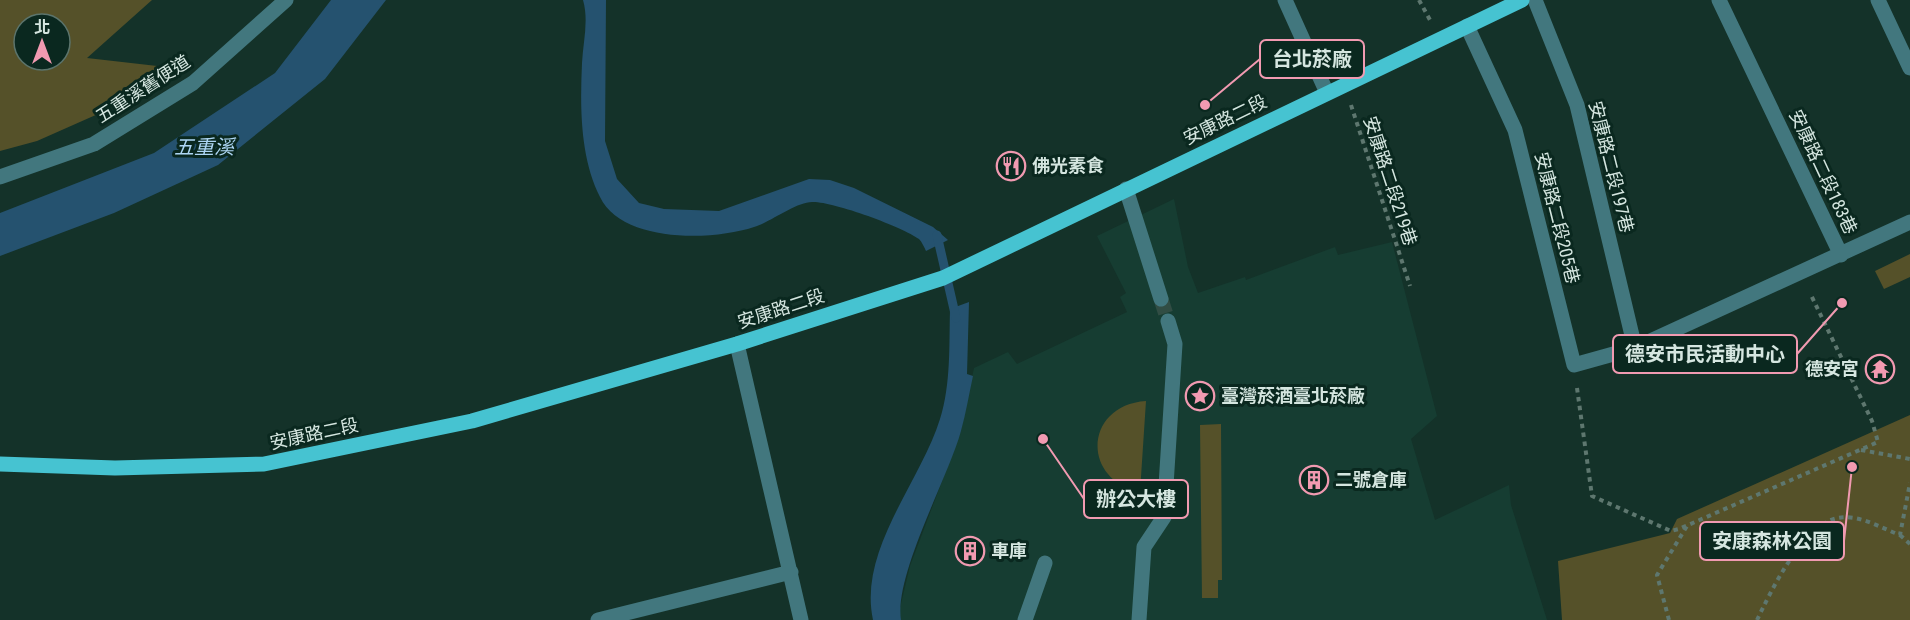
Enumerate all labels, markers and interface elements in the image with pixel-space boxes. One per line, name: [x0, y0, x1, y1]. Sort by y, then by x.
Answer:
north arrow: [12, 12, 72, 72]
text: 北: [34, 18, 50, 37]
callout: 台北菸廠: [1260, 40, 1364, 78]
text: 台北菸廠: [1272, 47, 1352, 71]
street label: 五重溪舊便道: [92, 50, 194, 127]
street label: 安康路二段: [1180, 90, 1270, 149]
street label: 安康路二段197巷: [1585, 99, 1638, 235]
street label: 安康路二段183巷: [1785, 106, 1861, 237]
street label: 安康路二段219巷: [1360, 114, 1421, 248]
water label: 五重溪: [174, 135, 237, 159]
restaurant icon: 佛光素食: [995, 150, 1027, 182]
street label: 安康路二段205巷: [1531, 150, 1584, 286]
place label: 佛光素食: [1032, 155, 1104, 176]
street label: 安康路二段: [735, 285, 827, 332]
callout: 德安市民活動中心: [1613, 335, 1797, 373]
text: 德安市民活動中心: [1625, 342, 1785, 366]
temple icon: 德安宮: [1864, 353, 1896, 385]
place label: 德安宮: [1805, 358, 1859, 379]
place icon: 臺灣菸酒臺北菸廠: [1184, 380, 1216, 412]
place label: 臺灣菸酒臺北菸廠: [1221, 385, 1365, 406]
street label: 安康路二段: [268, 414, 360, 453]
building icon: 二號倉庫: [1298, 464, 1330, 496]
place label: 二號倉庫: [1335, 469, 1407, 490]
callout: 辦公大樓: [1084, 480, 1188, 518]
text: 辦公大樓: [1096, 487, 1176, 511]
callout: 安康森林公園: [1700, 522, 1844, 560]
text: 安康森林公園: [1712, 529, 1832, 553]
building icon: 車庫: [954, 535, 986, 567]
place label: 車庫: [991, 540, 1027, 561]

